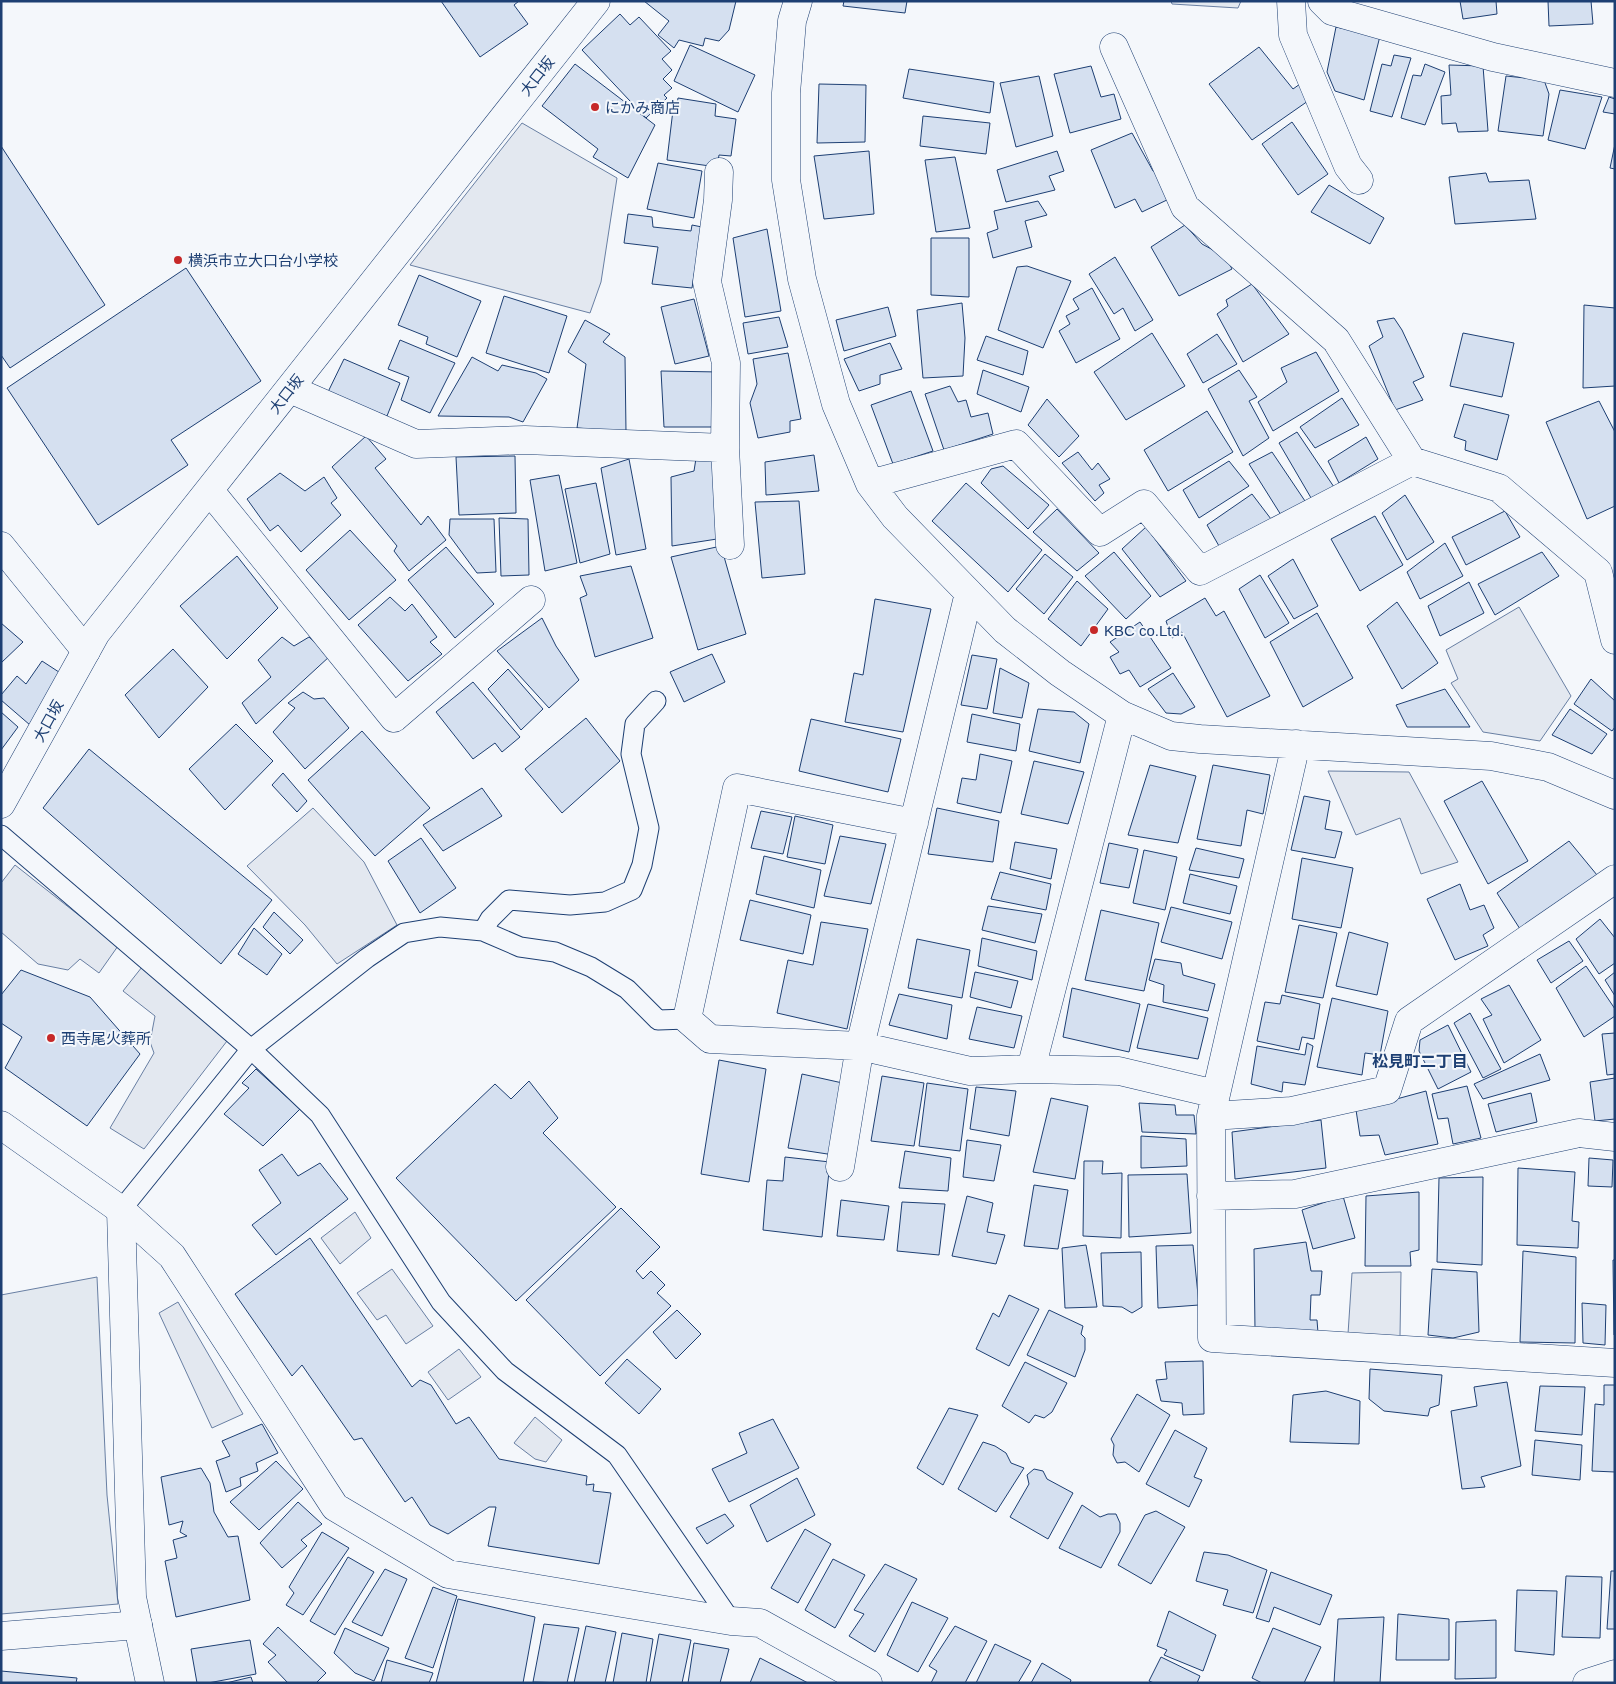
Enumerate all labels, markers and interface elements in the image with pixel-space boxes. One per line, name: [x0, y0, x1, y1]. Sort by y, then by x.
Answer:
street label: 大口坂: [516, 53, 558, 99]
place label: にかみ商店: [605, 99, 680, 116]
marker: にかみ商店: [589, 101, 601, 113]
place label: 横浜市立大口台小学校: [188, 252, 338, 269]
marker: 横浜市立大口台小学校: [172, 254, 184, 266]
street label: 大口坂: [265, 371, 307, 417]
place label: KBC co.Ltd.: [1104, 622, 1184, 639]
marker: KBC co.Ltd.: [1088, 624, 1100, 636]
street label: 大口坂: [30, 697, 66, 745]
place label: 西寺尾火葬所: [61, 1030, 151, 1047]
marker: 西寺尾火葬所: [45, 1032, 57, 1044]
district label: 松見町二丁目: [1372, 1053, 1468, 1070]

